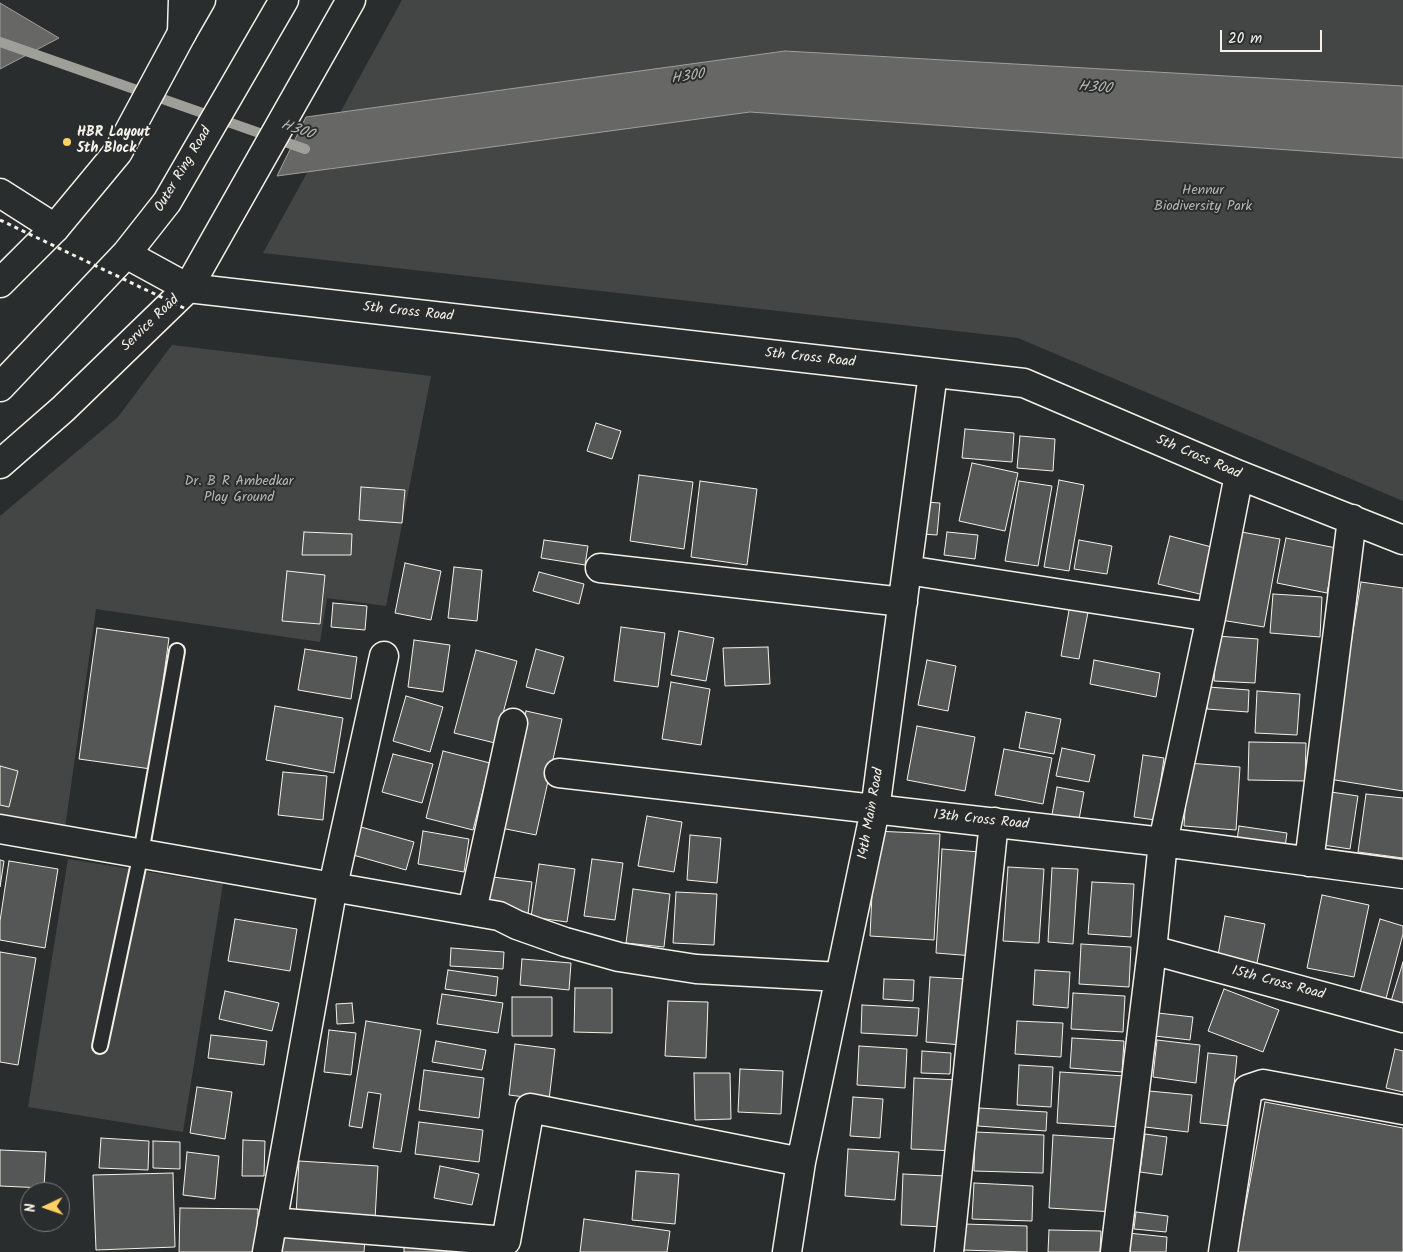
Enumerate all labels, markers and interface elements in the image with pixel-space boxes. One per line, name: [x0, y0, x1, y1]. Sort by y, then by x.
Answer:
scale bar: [1223, 20, 1326, 52]
text: 20 m: [1228, 27, 1262, 51]
water label: H300: [670, 66, 706, 90]
water label: H300: [1078, 79, 1112, 99]
water label: H300: [278, 117, 316, 145]
street label: Outer Ring Road: [152, 124, 216, 216]
place label: HBR Layout 5th Block: [77, 126, 150, 158]
marker: HBR Layout 5th Block: [61, 136, 73, 148]
park label: Hennur Biodiversity Park: [1154, 184, 1252, 216]
street label: Service Road: [119, 292, 183, 356]
street label: 5th Cross Road: [362, 300, 454, 326]
street label: 5th Cross Road: [764, 346, 856, 372]
street label: 5th Cross Road: [1153, 432, 1243, 484]
park label: Dr. B R Ambedkar Play Ground: [185, 475, 293, 508]
street label: 14th Main Road: [856, 767, 888, 861]
street label: 13th Cross Road: [932, 808, 1030, 834]
street label: 15th Cross Road: [1230, 964, 1326, 1004]
north arrow: [20, 1182, 70, 1232]
text: N: [20, 1203, 42, 1213]

